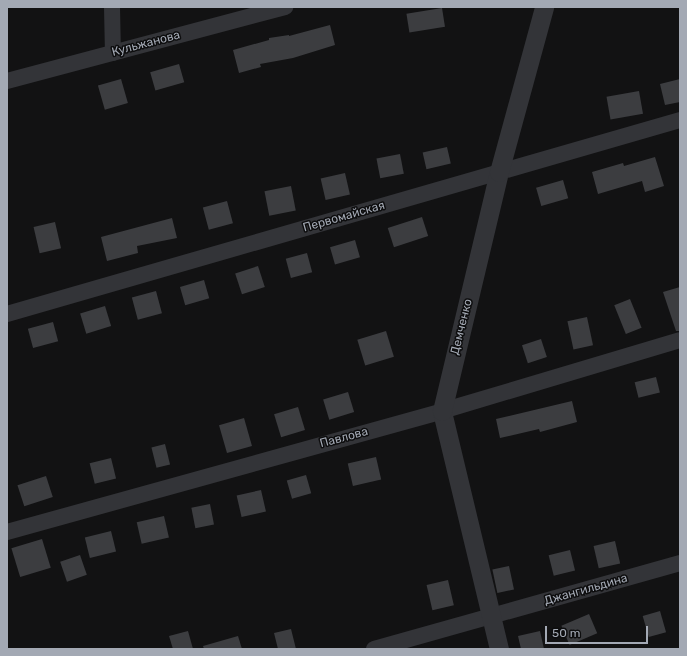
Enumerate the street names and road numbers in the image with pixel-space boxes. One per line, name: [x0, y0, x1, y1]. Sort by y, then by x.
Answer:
street label: Кульжанова: [110, 28, 182, 60]
street label: Первомайская: [301, 198, 387, 236]
street label: Демченко: [448, 298, 476, 356]
street label: Павлова: [318, 425, 370, 451]
street label: Джангильдина: [543, 571, 629, 609]

